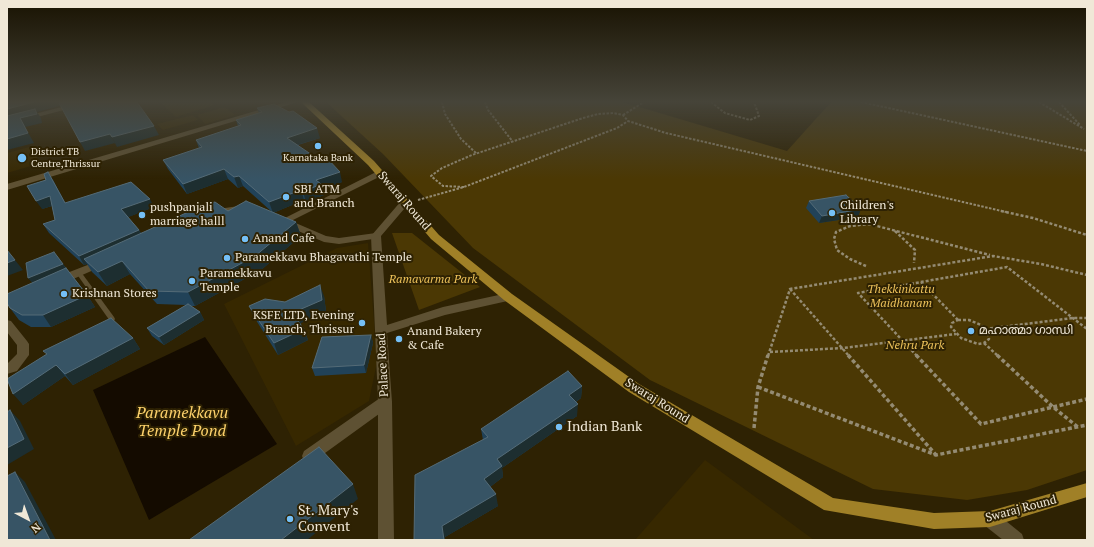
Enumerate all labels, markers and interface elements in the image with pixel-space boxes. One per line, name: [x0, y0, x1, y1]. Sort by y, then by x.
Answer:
marker: Karnataka Bank: [313, 141, 323, 151]
place label: District TB Centre,Thrissur: [31, 146, 100, 170]
marker: District TB Centre,Thrissur: [16, 152, 28, 164]
place label: Karnataka Bank: [283, 152, 353, 164]
street label: Swaraj Round: [375, 169, 433, 233]
place label: SBI ATM and Branch: [294, 183, 355, 211]
marker: SBI ATM and Branch: [281, 192, 291, 202]
place label: Children's Library: [840, 199, 894, 227]
place label: pushpanjali marriage halll: [150, 201, 225, 229]
marker: Children's Library: [827, 208, 837, 218]
marker: pushpanjali marriage halll: [137, 210, 147, 220]
place label: Anand Cafe: [253, 232, 315, 246]
marker: Anand Cafe: [240, 234, 250, 244]
place label: Paramekkavu Bhagavathi Temple: [235, 251, 412, 265]
marker: Paramekkavu Bhagavathi Temple: [222, 253, 232, 263]
place label: Paramekkavu Temple: [200, 267, 272, 295]
park label: Ramavarma Park: [389, 273, 477, 287]
marker: Paramekkavu Temple: [187, 276, 197, 286]
park label: Thekkinkattu Maidhanam: [867, 283, 935, 311]
place label: Krishnan Stores: [72, 287, 157, 301]
marker: Krishnan Stores: [59, 289, 69, 299]
place label: KSFE LTD, Evening Branch, Thrissur: [253, 309, 354, 337]
marker: KSFE LTD, Evening Branch, Thrissur: [357, 318, 367, 328]
place label: മഹാത്മാ ഗാന്ധി: [979, 324, 1073, 338]
place label: Anand Bakery & Cafe: [407, 325, 481, 353]
marker: മഹാത്മാ ഗാന്ധി: [966, 326, 976, 336]
street label: Palace Road: [374, 333, 392, 397]
marker: Anand Bakery & Cafe: [394, 334, 404, 344]
park label: Nehru Park: [886, 339, 944, 353]
street label: Swaraj Round: [622, 376, 692, 426]
water label: Paramekkavu Temple Pond: [136, 403, 228, 441]
place label: Indian Bank: [567, 419, 642, 435]
marker: Indian Bank: [554, 422, 564, 432]
street label: Swaraj Round: [984, 493, 1058, 525]
north arrow: [8, 499, 48, 539]
place label: St. Mary's Convent: [298, 503, 359, 536]
marker: St. Mary's Convent: [285, 514, 295, 524]
text: N: [28, 520, 44, 536]

